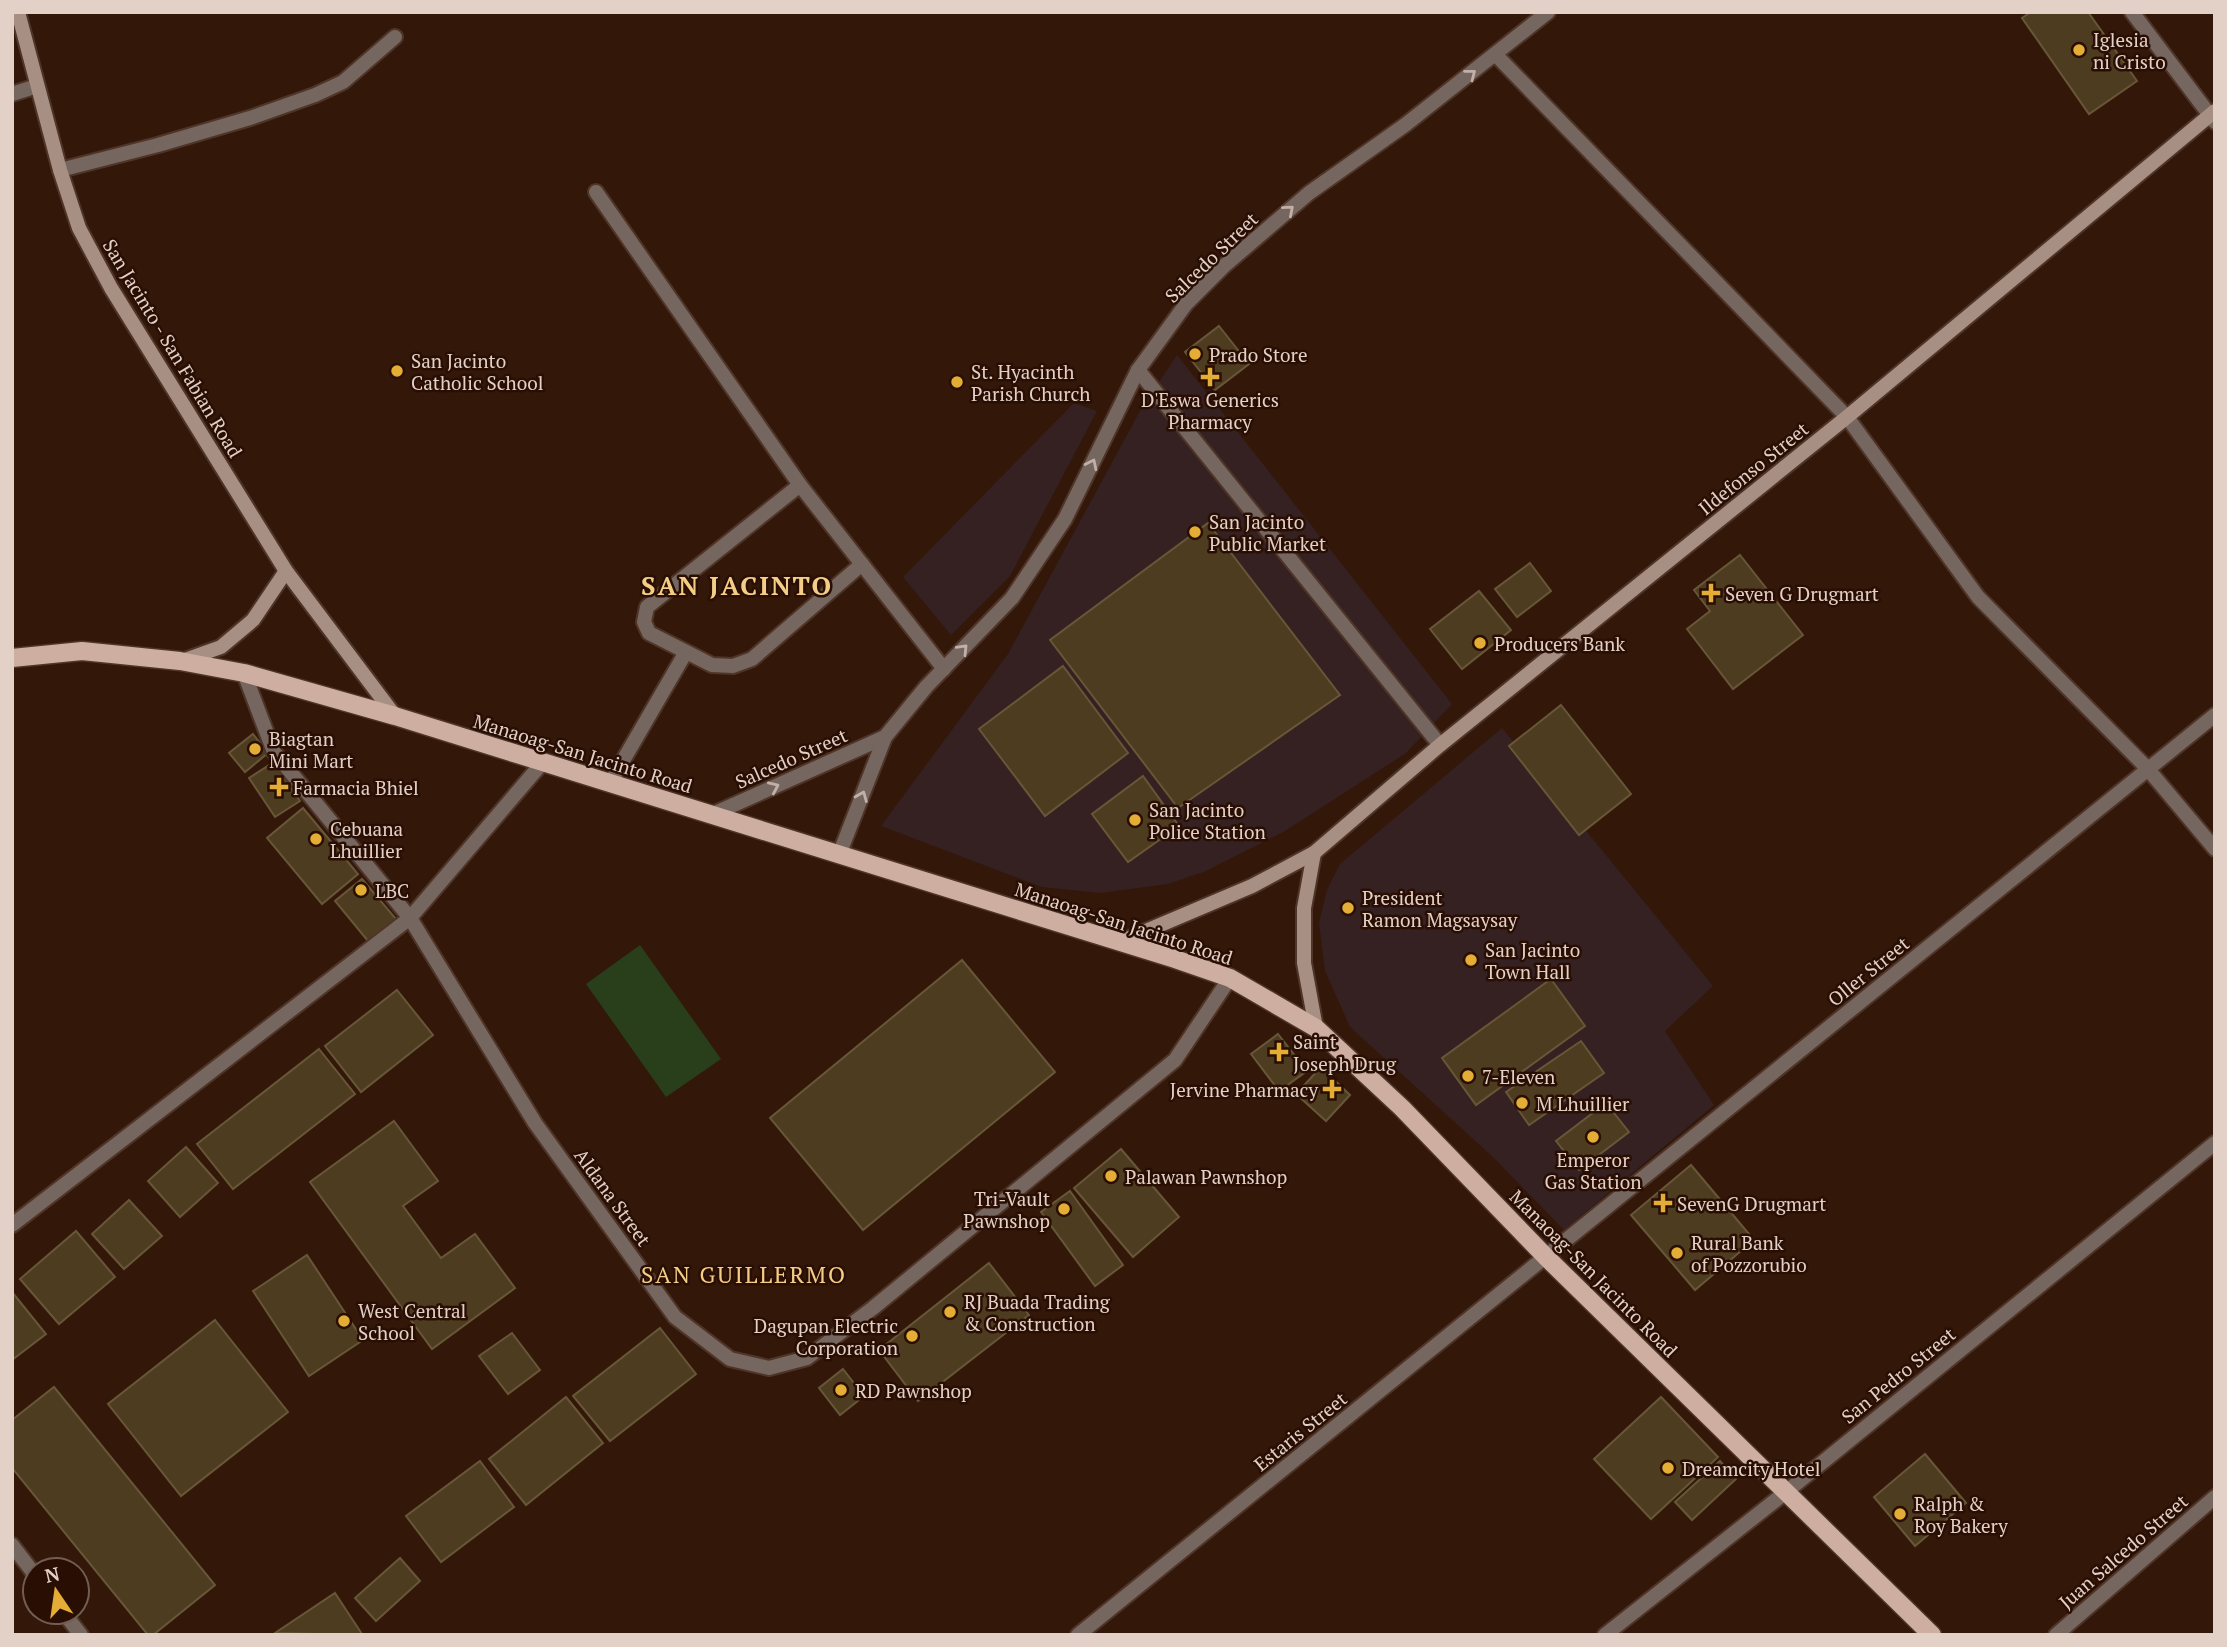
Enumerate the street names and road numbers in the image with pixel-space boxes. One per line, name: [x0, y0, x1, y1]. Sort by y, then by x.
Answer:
street label: Salcedo Street: [1159, 206, 1263, 308]
street label: San Jacinto - San Fabian Road: [98, 234, 248, 462]
street label: Ildefonso Street: [1693, 416, 1813, 520]
street label: Manaoag-San Jacinto Road: [471, 708, 696, 798]
street label: Salcedo Street: [731, 722, 851, 794]
street label: Manaoag-San Jacinto Road: [1012, 876, 1236, 970]
street label: Oller Street: [1822, 931, 1914, 1011]
street label: Aldana Street: [569, 1143, 657, 1251]
street label: Manaoag-San Jacinto Road: [1505, 1184, 1684, 1363]
street label: San Pedro Street: [1836, 1321, 1960, 1429]
street label: Estaris Street: [1248, 1386, 1352, 1476]
street label: Juan Salcedo Street: [2053, 1488, 2193, 1614]

